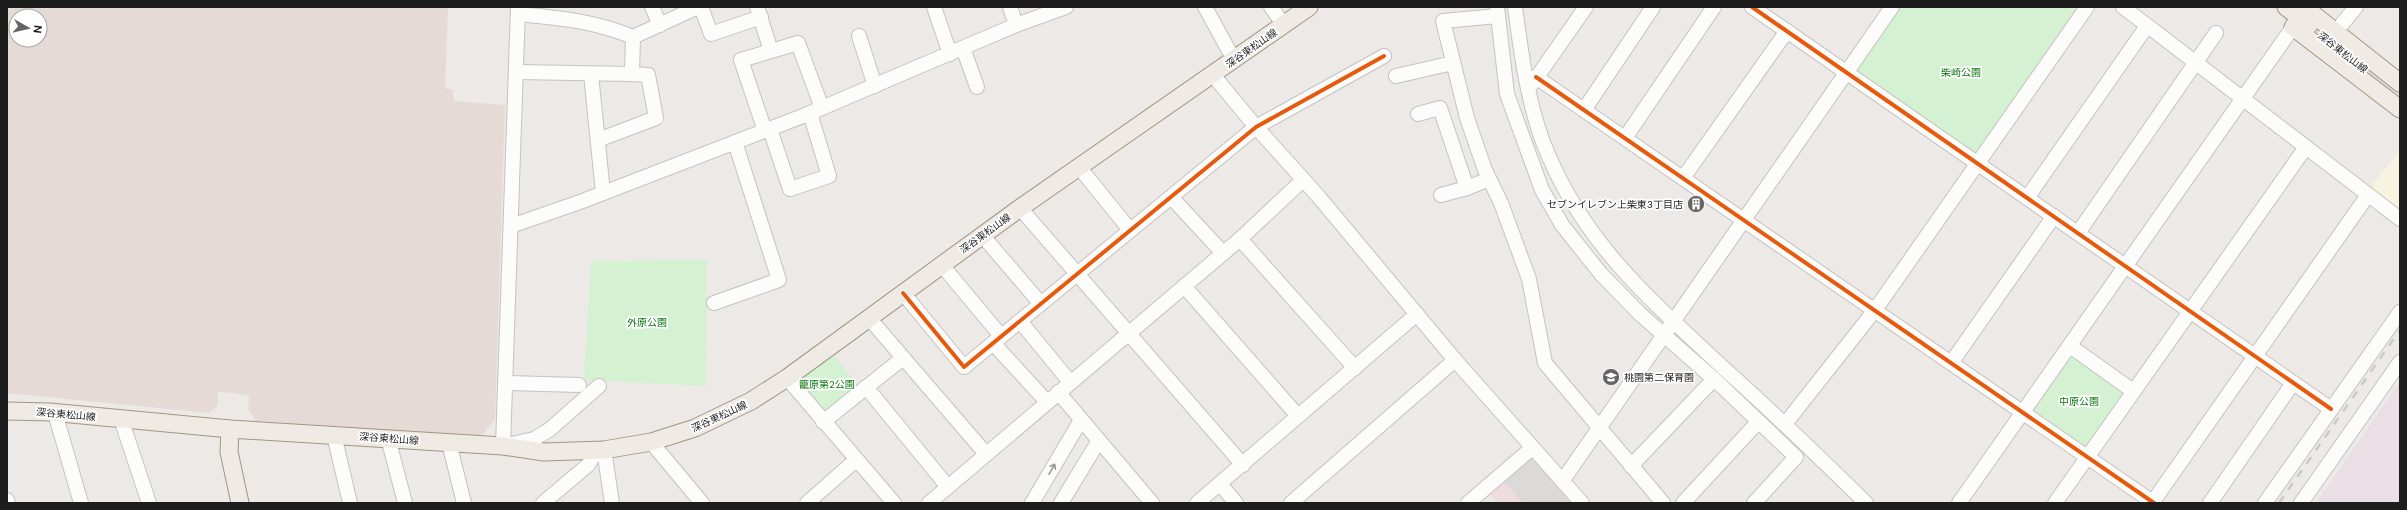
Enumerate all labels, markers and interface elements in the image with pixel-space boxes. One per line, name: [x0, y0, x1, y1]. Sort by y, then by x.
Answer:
north arrow: [8, 8, 48, 48]
text: N: [30, 24, 45, 34]
street label: 深谷東松山線: [1223, 26, 1280, 71]
street label: 深谷東松山線: [2315, 29, 2370, 76]
park label: 柴崎公園: [1941, 66, 1981, 79]
building icon: セブンイレブン上柴東3丁目店: [1686, 194, 1706, 214]
place label: セブンイレブン上柴東3丁目店: [1547, 198, 1683, 211]
street label: 深谷東松山線: [957, 211, 1013, 256]
park label: 外原公園: [627, 316, 667, 329]
school or university icon: 桃園第二保育園: [1601, 367, 1621, 387]
place label: 桃園第二保育園: [1624, 371, 1694, 384]
park label: 籠原第2公園: [799, 378, 855, 391]
park label: 中原公園: [2059, 395, 2099, 408]
street label: 深谷東松山線: [689, 398, 749, 435]
street label: 深谷東松山線: [36, 405, 96, 424]
street label: 深谷東松山線: [359, 430, 419, 447]
one-way arrow: [1049, 463, 1057, 475]

